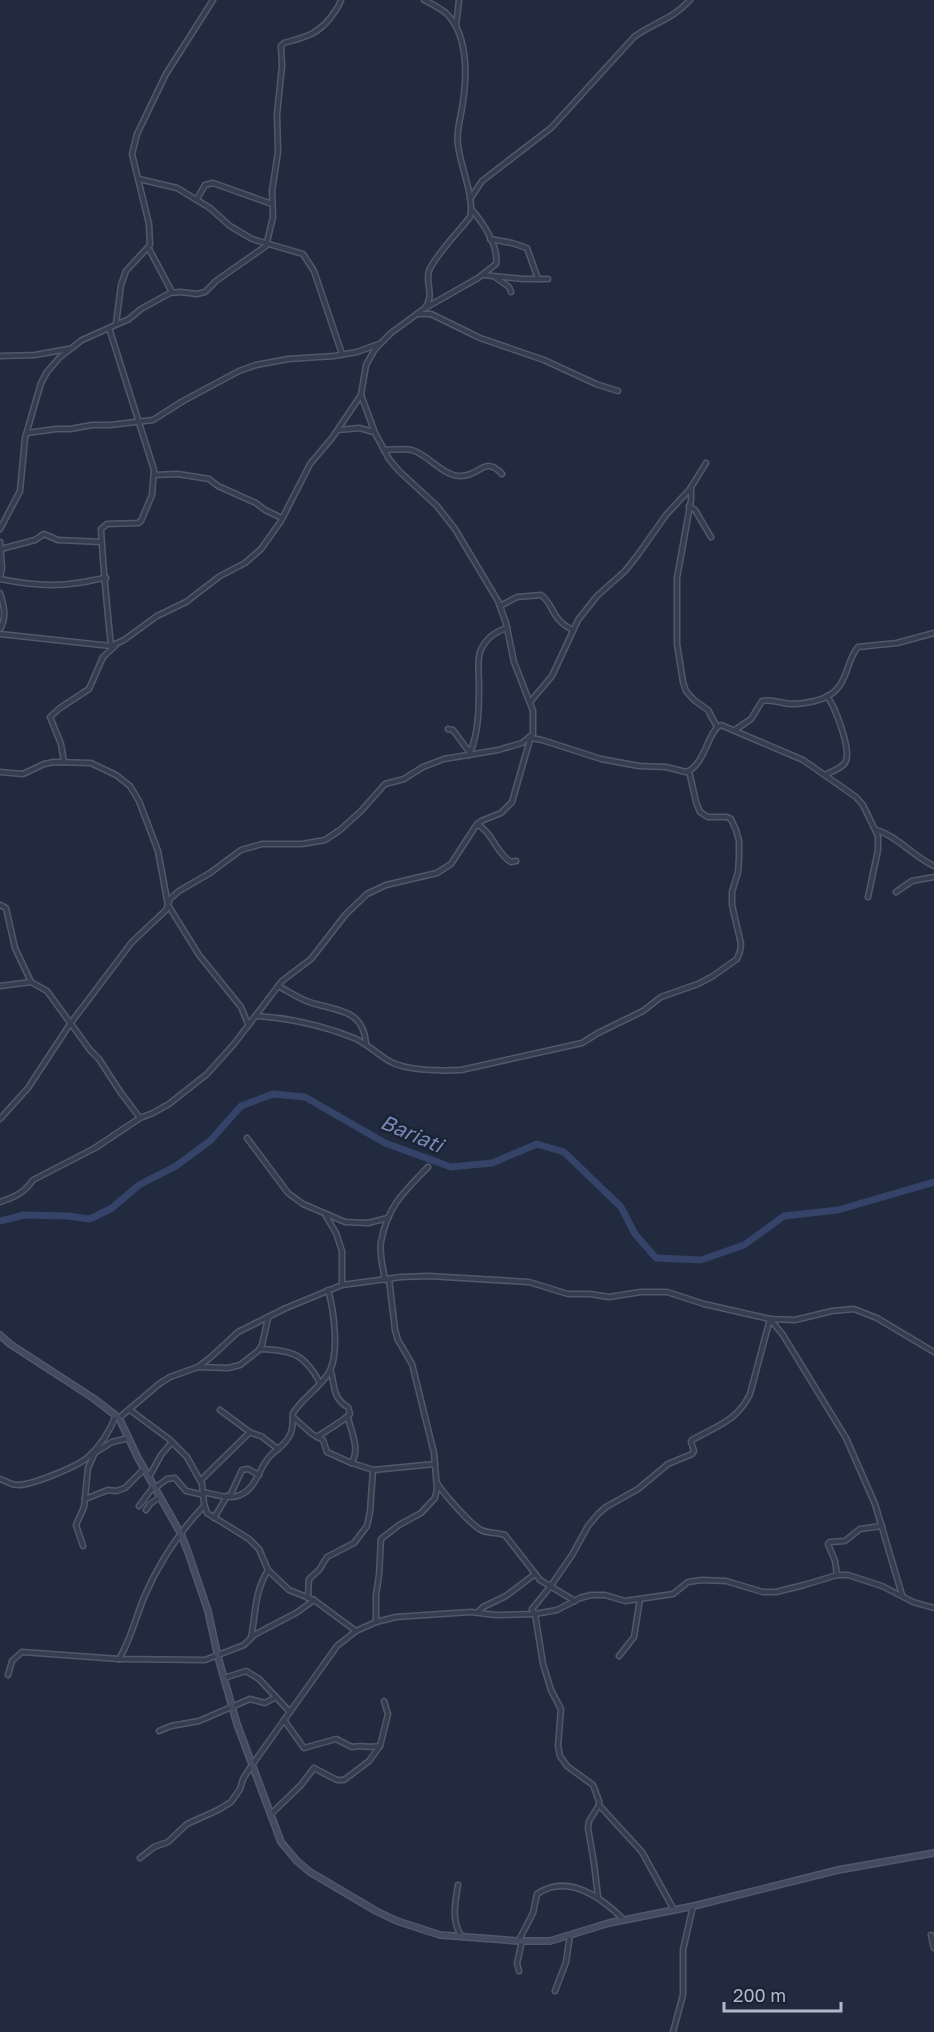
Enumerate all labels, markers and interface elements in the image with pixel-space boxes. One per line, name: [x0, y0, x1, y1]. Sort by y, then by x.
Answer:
water label: Bariati: [377, 1108, 449, 1159]
scale bar: [724, 1975, 841, 2013]
text: 200 m: [733, 1984, 786, 2006]

